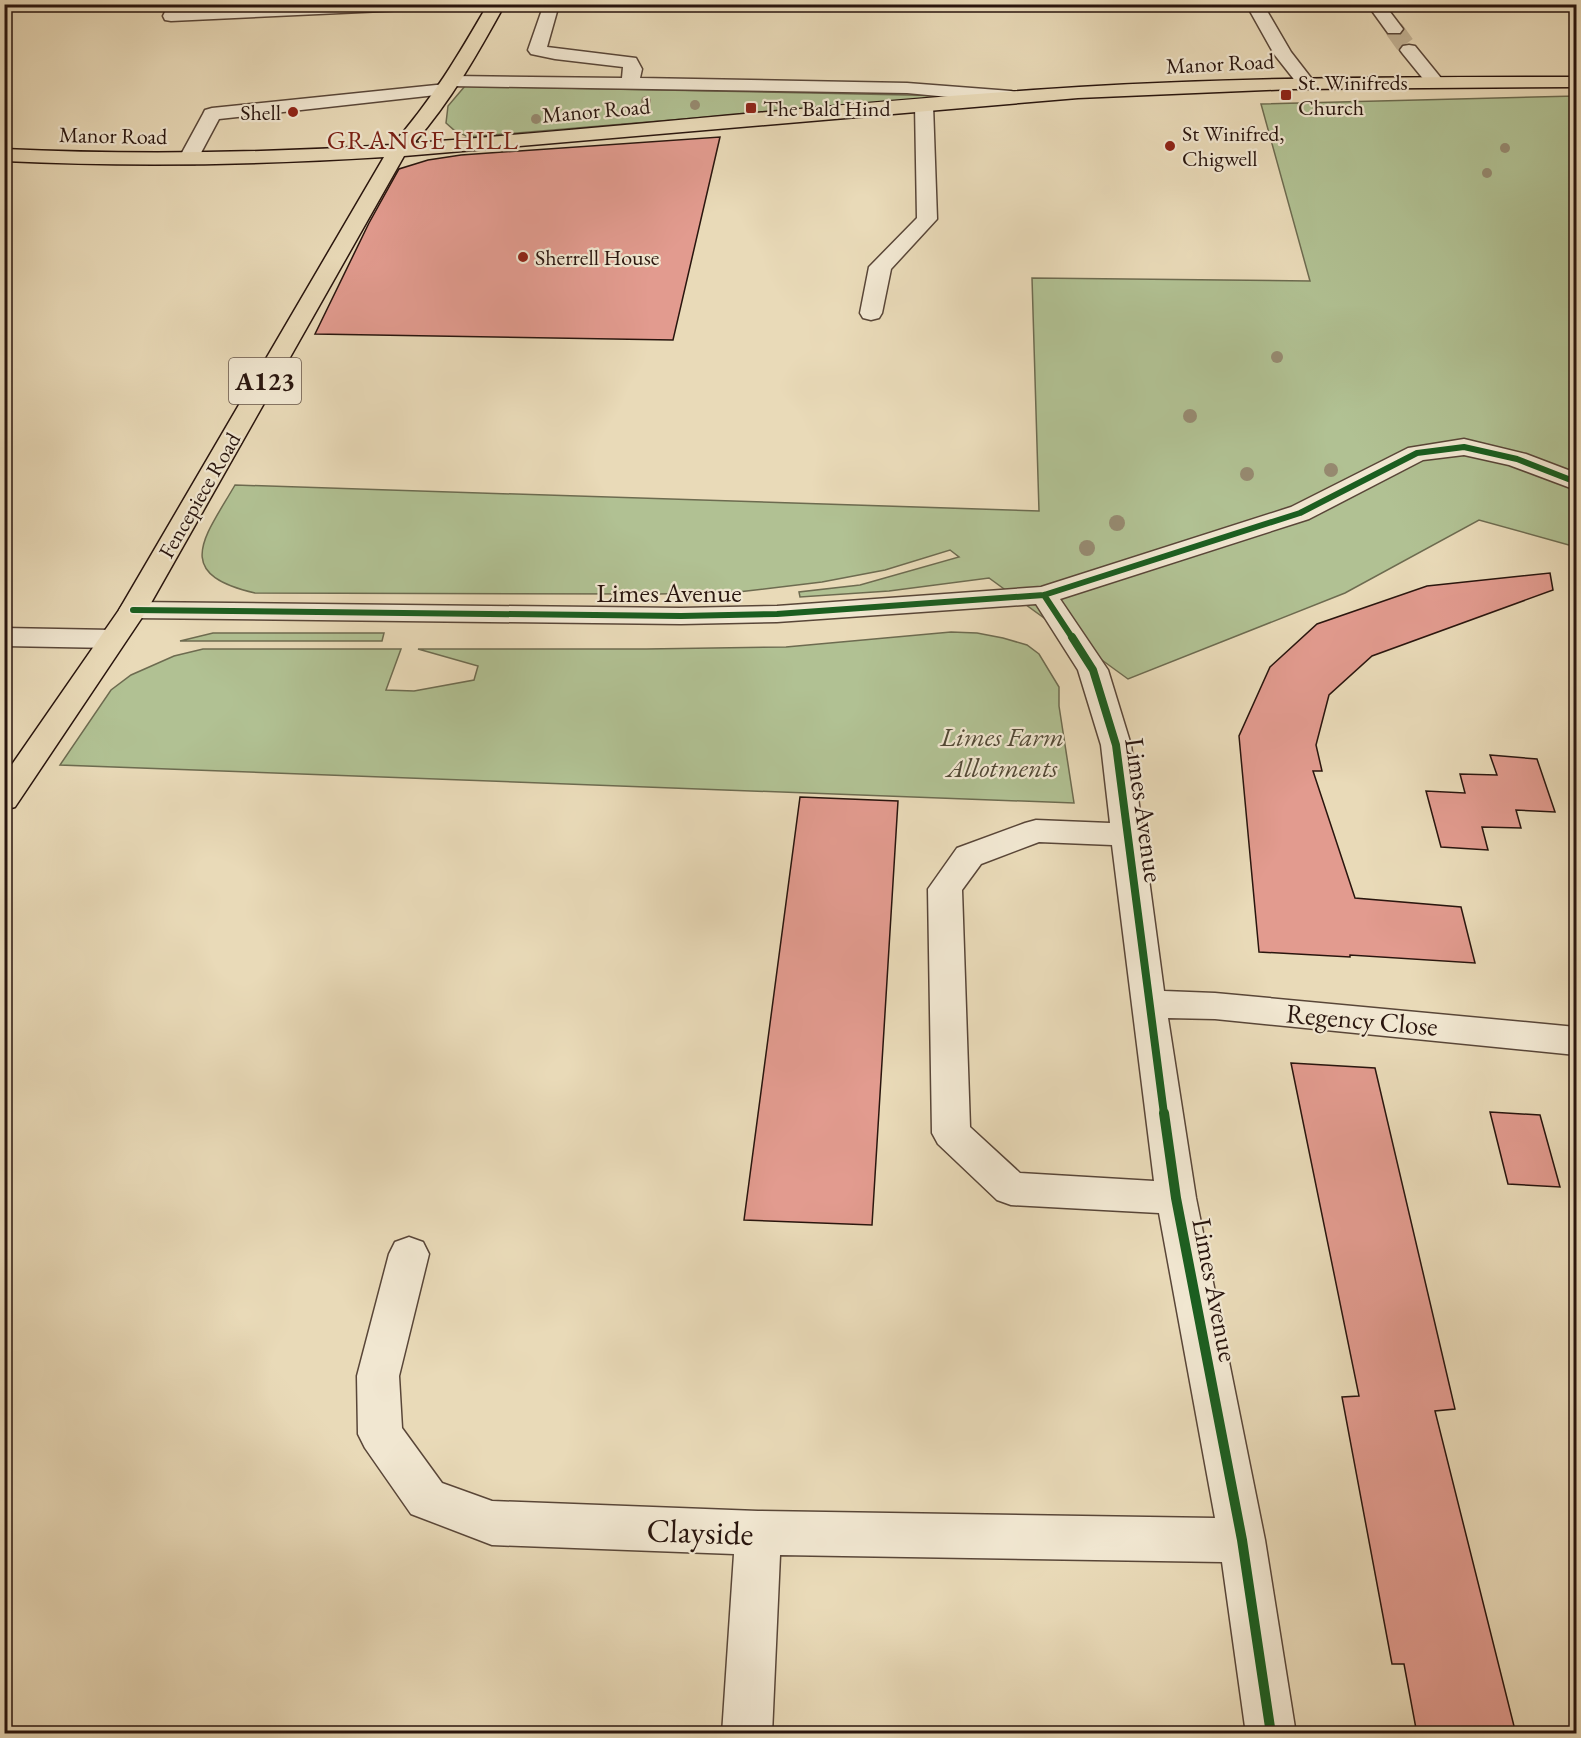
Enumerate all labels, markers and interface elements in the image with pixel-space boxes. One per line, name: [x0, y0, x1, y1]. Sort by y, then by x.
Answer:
street label: Manor Road: [1165, 46, 1276, 81]
place label: St. Winifreds Church: [1298, 68, 1408, 122]
marker: St. Winifreds Church: [1279, 88, 1293, 102]
street label: Manor Road: [541, 91, 652, 130]
place label: The Bald Hind: [763, 94, 891, 123]
place label: Shell: [240, 98, 281, 127]
marker: The Bald Hind: [744, 101, 758, 115]
marker: Shell: [286, 105, 300, 119]
place label: St Winifred, Chigwell: [1182, 119, 1285, 173]
street label: Manor Road: [59, 120, 168, 151]
district label: GRANGE HILL: [327, 123, 519, 157]
marker: St Winifred, Chigwell: [1163, 139, 1177, 153]
place label: Sherrell House: [535, 243, 660, 272]
marker: Sherrell House: [516, 250, 530, 264]
road number: A123: [229, 358, 301, 404]
street label: Fencepiece Road: [152, 426, 248, 563]
street label: Limes Avenue: [596, 575, 742, 610]
park label: Limes Farm Allotments: [939, 719, 1064, 785]
street label: Limes Avenue: [1117, 735, 1172, 884]
street label: Regency Close: [1285, 995, 1439, 1044]
street label: Limes Avenue: [1184, 1215, 1247, 1365]
street label: Clayside: [646, 1508, 754, 1555]

